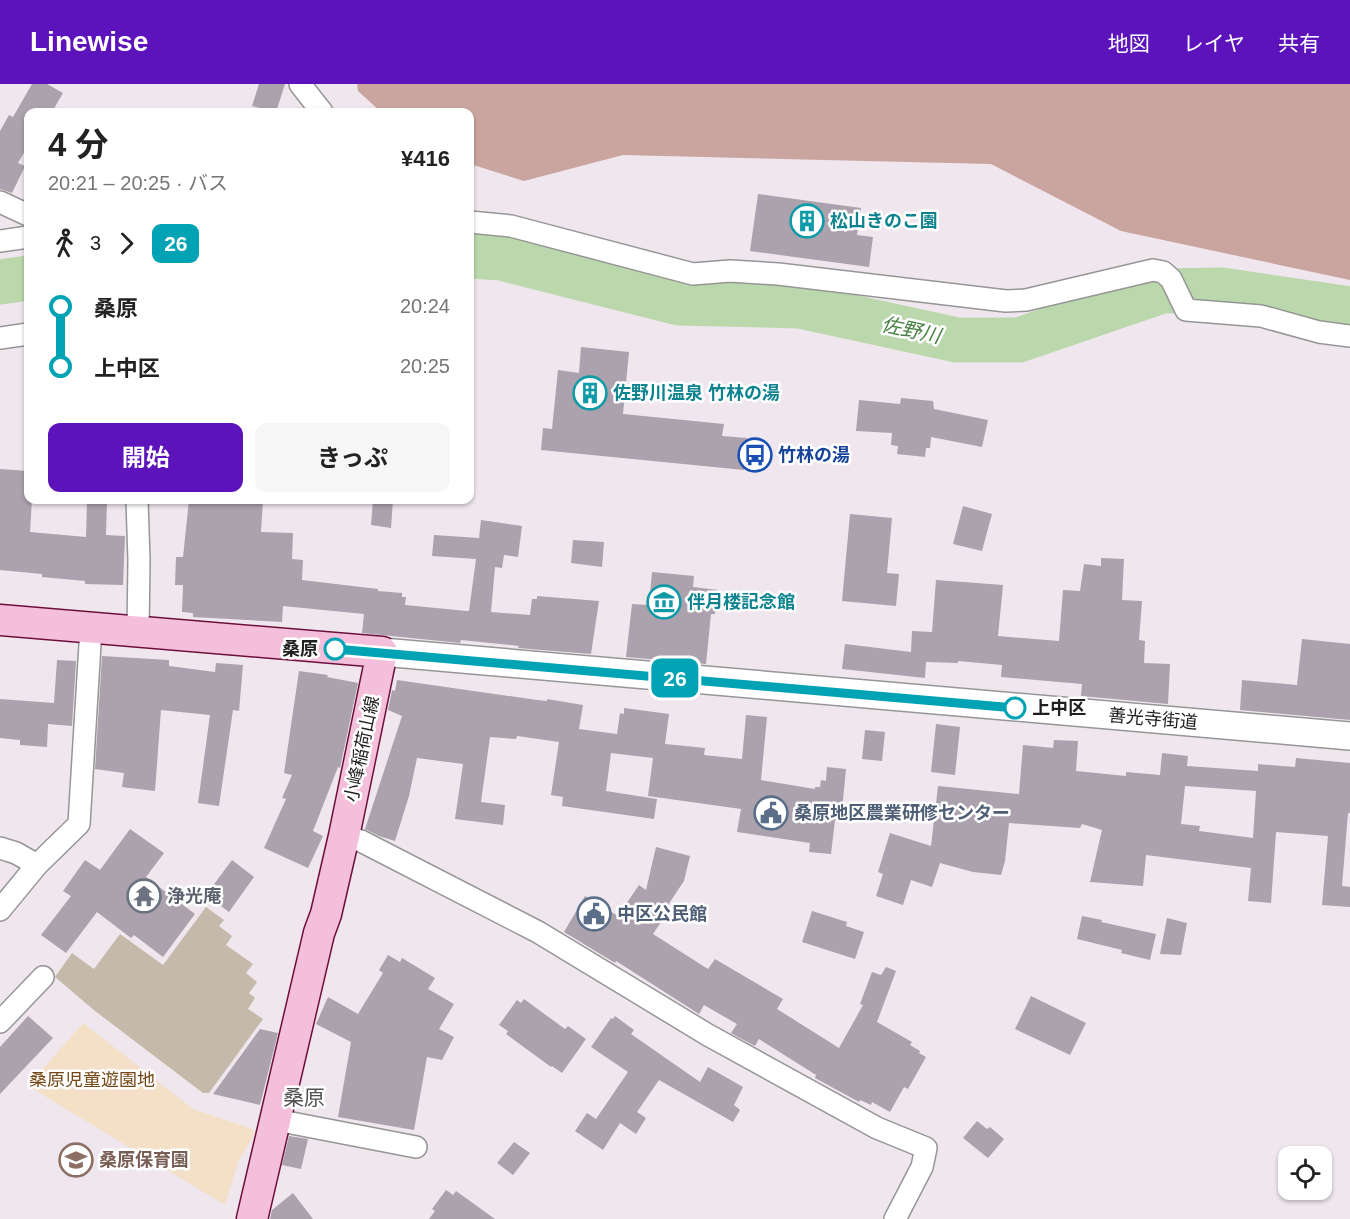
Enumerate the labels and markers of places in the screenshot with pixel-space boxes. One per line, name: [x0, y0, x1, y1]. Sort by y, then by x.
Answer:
building icon: 松山きのこ園: [789, 203, 825, 239]
place label: 松山きのこ園: [830, 211, 938, 231]
building icon: 佐野川温泉 竹林の湯: [572, 375, 608, 411]
place label: 佐野川温泉 竹林の湯: [613, 383, 780, 403]
bus stop icon: 竹林の湯: [737, 437, 773, 473]
place label: 竹林の湯: [778, 445, 850, 465]
museum icon: 伴月楼記念館: [646, 584, 682, 620]
place label: 伴月楼記念館: [687, 592, 795, 612]
marker: 桑原: [324, 638, 346, 660]
place label: 桑原: [282, 639, 318, 659]
marker: 上中区: [1004, 697, 1026, 719]
place label: 上中区: [1032, 698, 1086, 718]
public building icon: 桑原地区農業研修センター: [753, 795, 789, 831]
place label: 桑原地区農業研修センター: [794, 803, 1010, 823]
temple icon: 浄光庵: [126, 878, 162, 914]
place label: 浄光庵: [167, 886, 221, 906]
public building icon: 中区公民館: [576, 896, 612, 932]
place label: 中区公民館: [617, 904, 707, 924]
school or university icon: 桑原保育園: [58, 1142, 94, 1178]
place label: 桑原保育園: [99, 1150, 189, 1170]

